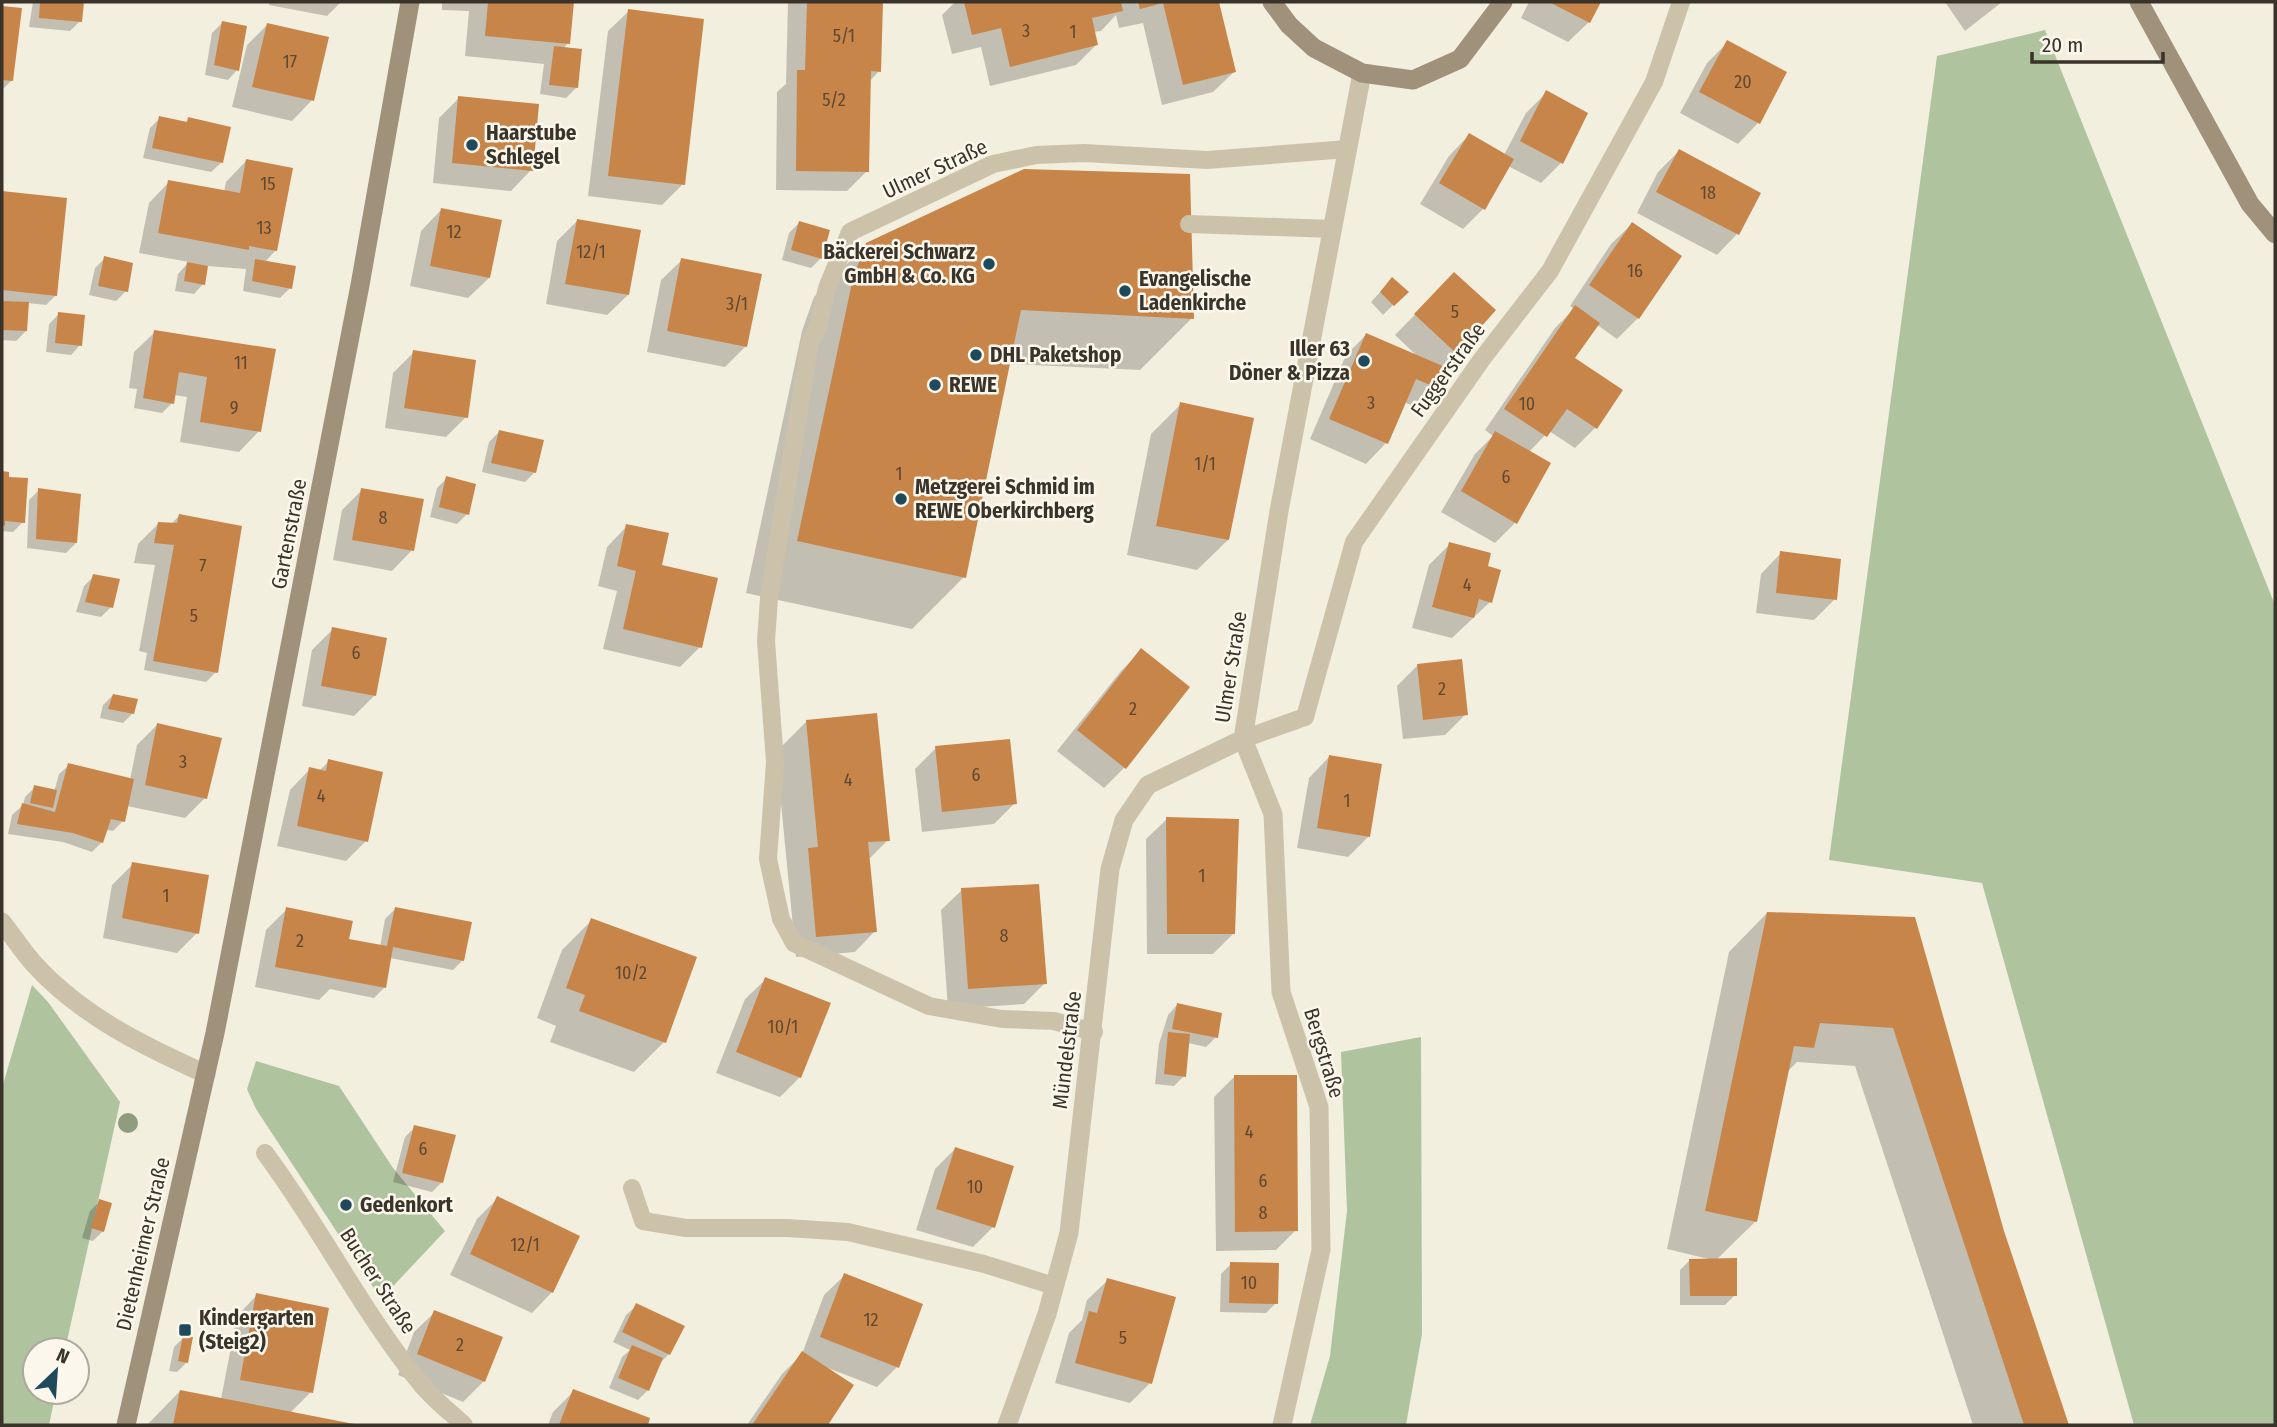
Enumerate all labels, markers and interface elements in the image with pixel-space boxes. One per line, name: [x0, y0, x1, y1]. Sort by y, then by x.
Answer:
house number: 3: [1022, 20, 1030, 42]
house number: 1: [1069, 21, 1077, 43]
scale bar: [2032, 21, 2163, 65]
house number: 5/1: [833, 25, 855, 47]
text: 20 m: [2042, 32, 2083, 58]
house number: 17: [283, 51, 297, 73]
house number: 20: [1734, 71, 1752, 93]
house number: 5/2: [822, 89, 846, 111]
place label: Haarstube Schlegel: [486, 120, 577, 170]
street label: Ulmer Straße: [879, 133, 991, 205]
marker: Haarstube Schlegel: [464, 137, 480, 153]
house number: 15: [260, 173, 276, 195]
house number: 18: [1700, 182, 1716, 204]
house number: 13: [256, 217, 272, 239]
house number: 12: [447, 221, 462, 243]
place label: Bäckerei Schwarz GmbH & Co. KG: [823, 239, 975, 289]
house number: 12/1: [576, 241, 606, 263]
marker: Bäckerei Schwarz GmbH & Co. KG: [981, 256, 997, 272]
house number: 16: [1627, 260, 1643, 282]
place label: Evangelische Ladenkirche: [1139, 266, 1252, 316]
marker: Evangelische Ladenkirche: [1117, 283, 1133, 299]
house number: 3/1: [726, 293, 748, 315]
house number: 5: [1451, 301, 1459, 323]
street label: Fuggerstraße: [1405, 318, 1491, 422]
place label: Iller 63 Döner & Pizza: [1229, 336, 1350, 386]
place label: DHL Paketshop: [990, 342, 1121, 368]
marker: DHL Paketshop: [968, 347, 984, 363]
house number: 11: [234, 352, 248, 374]
marker: Iller 63 Döner & Pizza: [1356, 353, 1372, 369]
place label: REWE: [949, 372, 997, 398]
marker: REWE: [927, 377, 943, 393]
house number: 3: [1367, 392, 1375, 414]
house number: 10: [1519, 393, 1535, 415]
house number: 9: [230, 397, 238, 419]
house number: 1/1: [1194, 453, 1216, 475]
house number: 1: [895, 463, 903, 485]
house number: 6: [1502, 466, 1511, 488]
place label: Metzgerei Schmid im REWE Oberkirchberg: [915, 474, 1095, 524]
street label: Gartenstraße: [266, 477, 312, 591]
marker: Metzgerei Schmid im REWE Oberkirchberg: [893, 491, 909, 507]
house number: 8: [379, 507, 388, 529]
house number: 7: [199, 555, 207, 577]
house number: 4: [1463, 574, 1472, 596]
house number: 5: [190, 605, 198, 627]
street label: Ulmer Straße: [1209, 609, 1253, 725]
house number: 6: [352, 642, 361, 664]
house number: 2: [1438, 678, 1446, 700]
house number: 2: [1129, 698, 1137, 720]
house number: 3: [179, 751, 187, 773]
house number: 6: [972, 764, 981, 786]
house number: 4: [844, 769, 853, 791]
house number: 4: [317, 785, 326, 807]
house number: 1: [1343, 790, 1351, 812]
house number: 1: [1198, 865, 1206, 887]
house number: 1: [162, 885, 170, 907]
house number: 8: [1000, 925, 1009, 947]
house number: 2: [296, 930, 304, 952]
house number: 10/2: [615, 962, 647, 984]
street label: Mündelstraße: [1047, 990, 1087, 1110]
street label: Bergstraße: [1298, 1005, 1350, 1101]
house number: 10/1: [768, 1016, 798, 1038]
house number: 4: [1245, 1121, 1254, 1143]
house number: 6: [419, 1138, 428, 1160]
street label: Dietenheimer Straße: [110, 1155, 176, 1333]
house number: 6: [1259, 1170, 1268, 1192]
house number: 10: [967, 1176, 983, 1198]
place label: Gedenkort: [360, 1192, 453, 1218]
marker: Gedenkort: [338, 1197, 354, 1213]
house number: 8: [1259, 1202, 1268, 1224]
street label: Bucher Straße: [334, 1223, 422, 1339]
house number: 12/1: [510, 1234, 540, 1256]
house number: 10: [1241, 1272, 1257, 1294]
place label: Kindergarten (Steig2): [199, 1305, 314, 1355]
house number: 12: [864, 1309, 879, 1331]
marker: Kindergarten (Steig2): [177, 1322, 193, 1338]
house number: 5: [1119, 1327, 1127, 1349]
house number: 2: [456, 1334, 464, 1356]
north arrow: [21, 1336, 91, 1406]
text: N: [53, 1343, 73, 1369]

